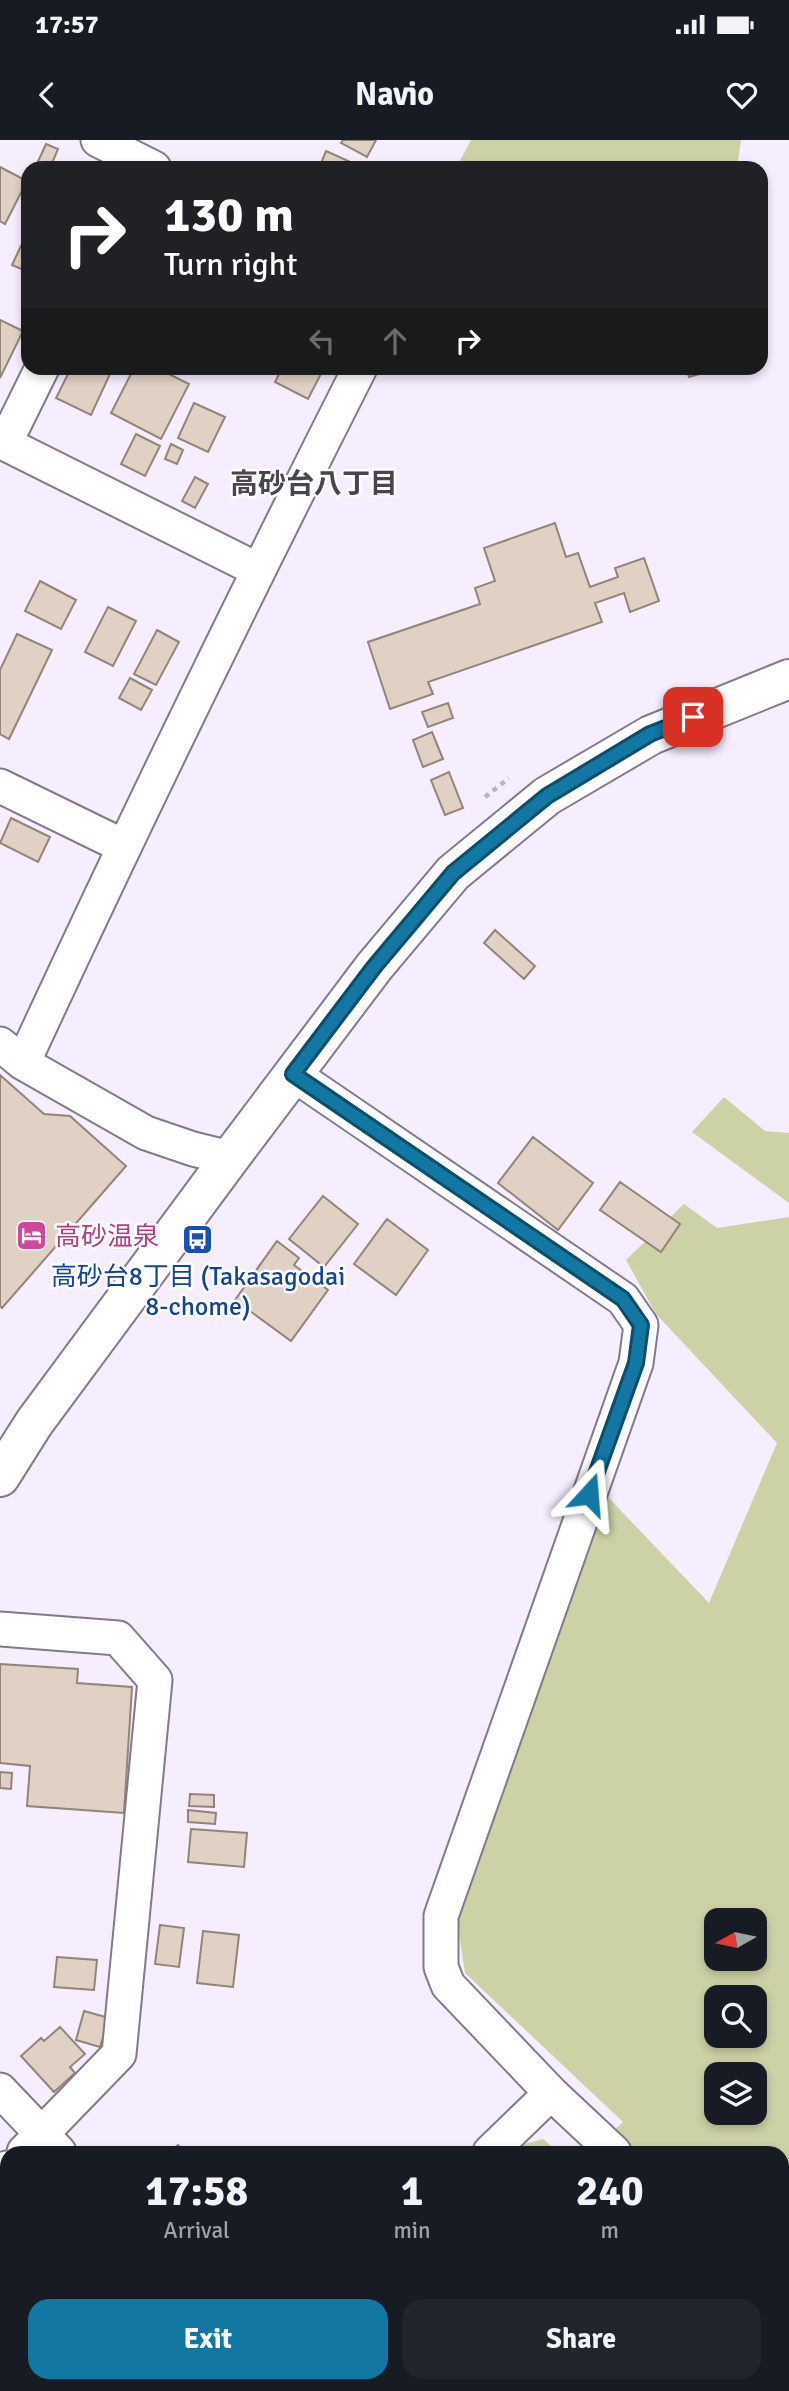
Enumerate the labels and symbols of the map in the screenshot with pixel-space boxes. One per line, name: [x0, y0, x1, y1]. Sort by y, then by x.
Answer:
district label: 高砂台八丁目: [230, 467, 398, 501]
pin: [663, 687, 723, 747]
hotel icon: 高砂温泉: [15, 1219, 49, 1253]
place label: 高砂温泉: [55, 1221, 159, 1253]
bus stop icon: 高砂台8丁目 (Takasagodai 8-chome): [181, 1223, 215, 1257]
place label: 高砂台8丁目 (Takasagodai 8-chome): [51, 1261, 345, 1323]
position arrow: [552, 1457, 626, 1531]
north arrow: [704, 1908, 766, 1970]

